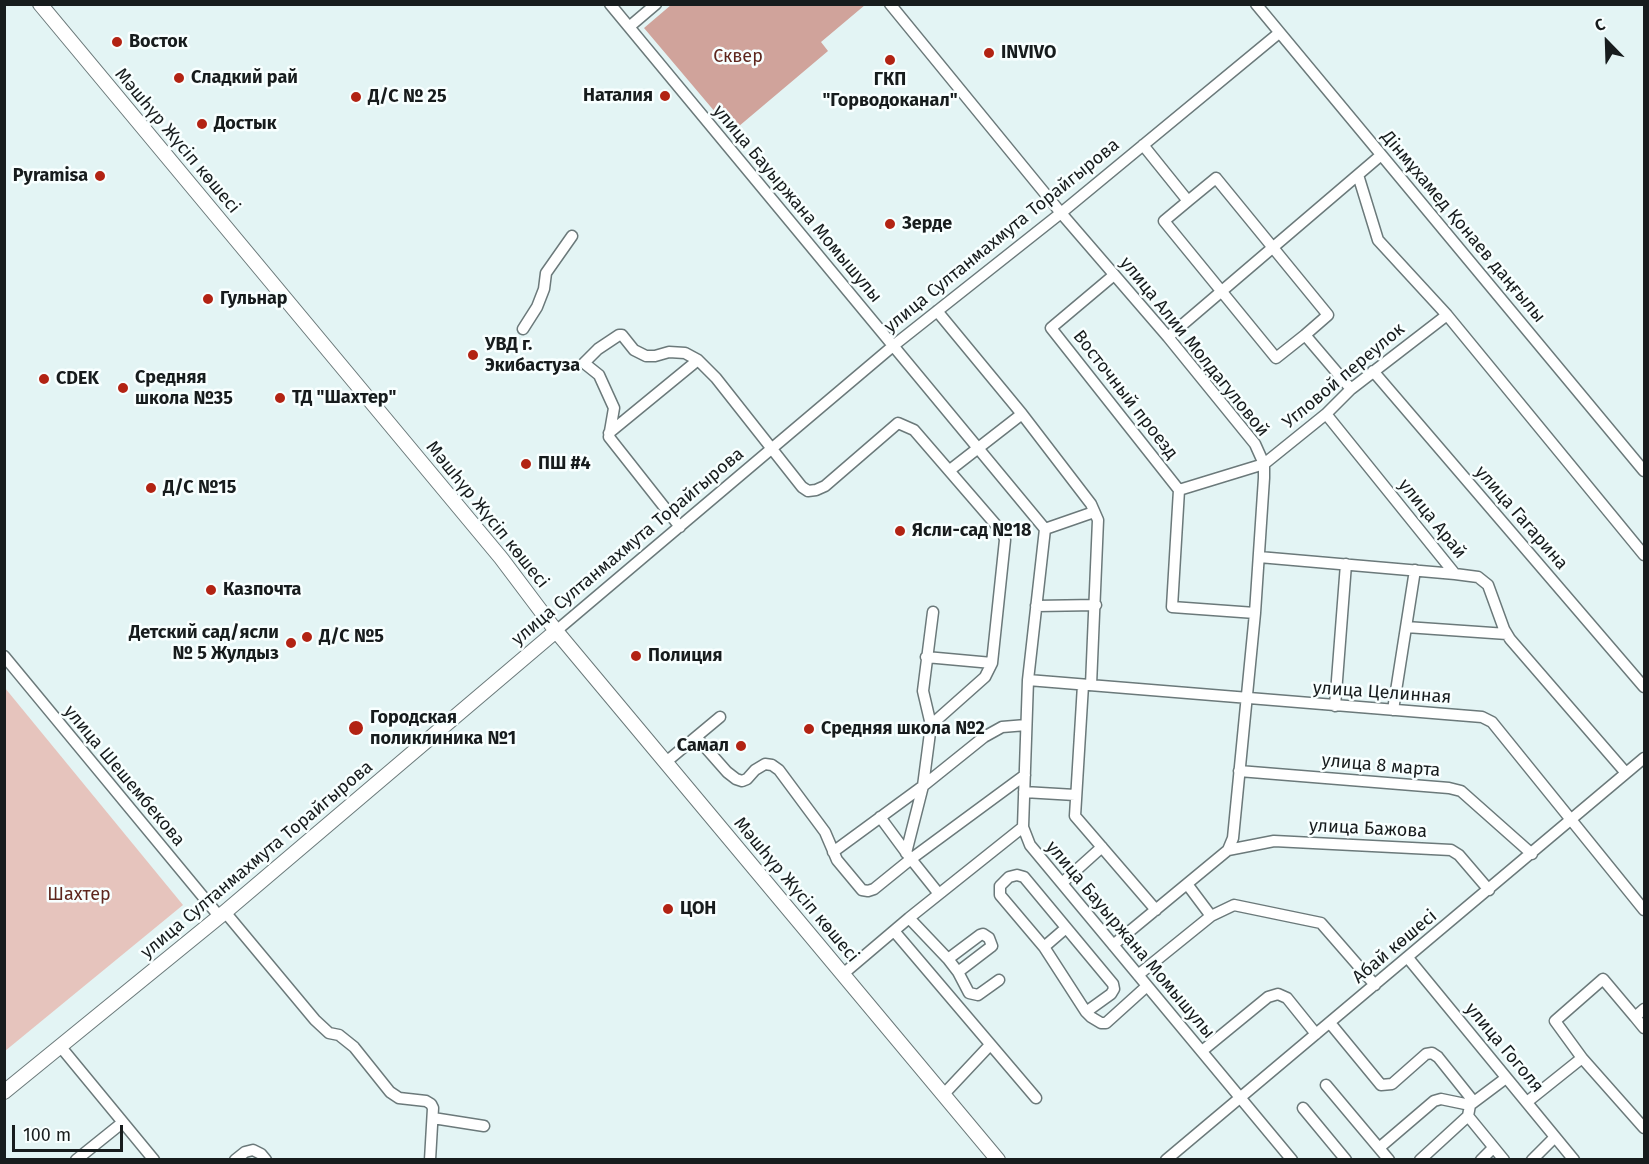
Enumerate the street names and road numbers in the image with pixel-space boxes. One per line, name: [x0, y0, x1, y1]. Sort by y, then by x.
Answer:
street label: Мәшһүр Жүсіп көшесі: [110, 64, 244, 218]
street label: улица Бауыржана Момышулы: [708, 101, 886, 307]
street label: Дінмұхамед Қонаев даңғылы: [1376, 127, 1550, 327]
street label: улица Султанмахмута Торайгырова: [880, 134, 1124, 338]
street label: улица Алии Молдагуловой: [1115, 253, 1273, 441]
street label: Угловой переулок: [1279, 319, 1409, 433]
street label: Восточный проезд: [1068, 326, 1182, 464]
street label: Мәшһүр Жүсіп көшесі: [421, 437, 553, 593]
street label: улица Султанмахмута Торайгырова: [508, 444, 748, 650]
street label: улица Гагарина: [1470, 462, 1572, 574]
street label: улица Арай: [1393, 475, 1471, 563]
street label: улица Целинная: [1312, 677, 1452, 709]
street label: улица Шешембекова: [59, 701, 189, 851]
street label: улица 8 марта: [1321, 750, 1441, 782]
street label: улица Султанмахмута Торайгырова: [137, 757, 377, 963]
street label: Мәшһүр Жүсіп көшесі: [729, 813, 863, 967]
street label: улица Бажова: [1308, 815, 1428, 843]
street label: улица Бауыржана Момышулы: [1041, 837, 1219, 1043]
street label: Абай көшесі: [1348, 905, 1442, 989]
street label: улица Гоголя: [1460, 999, 1548, 1097]

